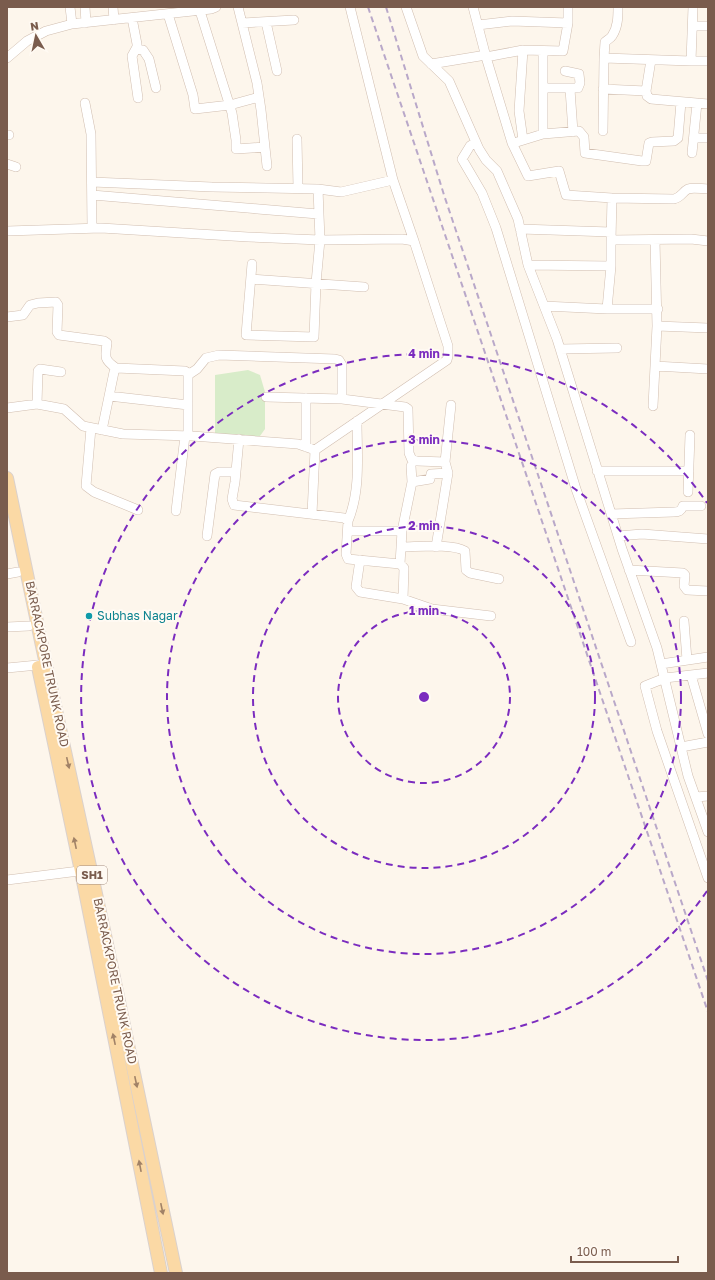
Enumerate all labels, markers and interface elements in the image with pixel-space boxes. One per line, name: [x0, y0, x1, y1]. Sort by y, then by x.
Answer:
north arrow: [16, 16, 56, 56]
text: N: [29, 19, 40, 33]
text: 4 min: [408, 346, 440, 361]
text: 3 min: [408, 432, 440, 447]
text: 2 min: [408, 518, 440, 533]
street label: BARRACKPORE TRUNK ROAD: [23, 579, 72, 748]
text: 1 min: [409, 603, 439, 618]
place label: Subhas Nagar: [97, 608, 178, 623]
marker: Subhas Nagar: [84, 611, 94, 621]
centre of rings: [417, 690, 431, 704]
one-way arrow: [66, 757, 72, 769]
one-way arrow: [71, 836, 77, 849]
road number: SH1: [77, 866, 107, 884]
street label: BARRACKPORE TRUNK ROAD: [91, 896, 140, 1065]
one-way arrow: [111, 1033, 117, 1045]
one-way arrow: [133, 1075, 139, 1088]
one-way arrow: [137, 1160, 143, 1172]
one-way arrow: [160, 1203, 166, 1215]
scale bar: [571, 1238, 678, 1264]
text: 100 m: [577, 1244, 611, 1259]

